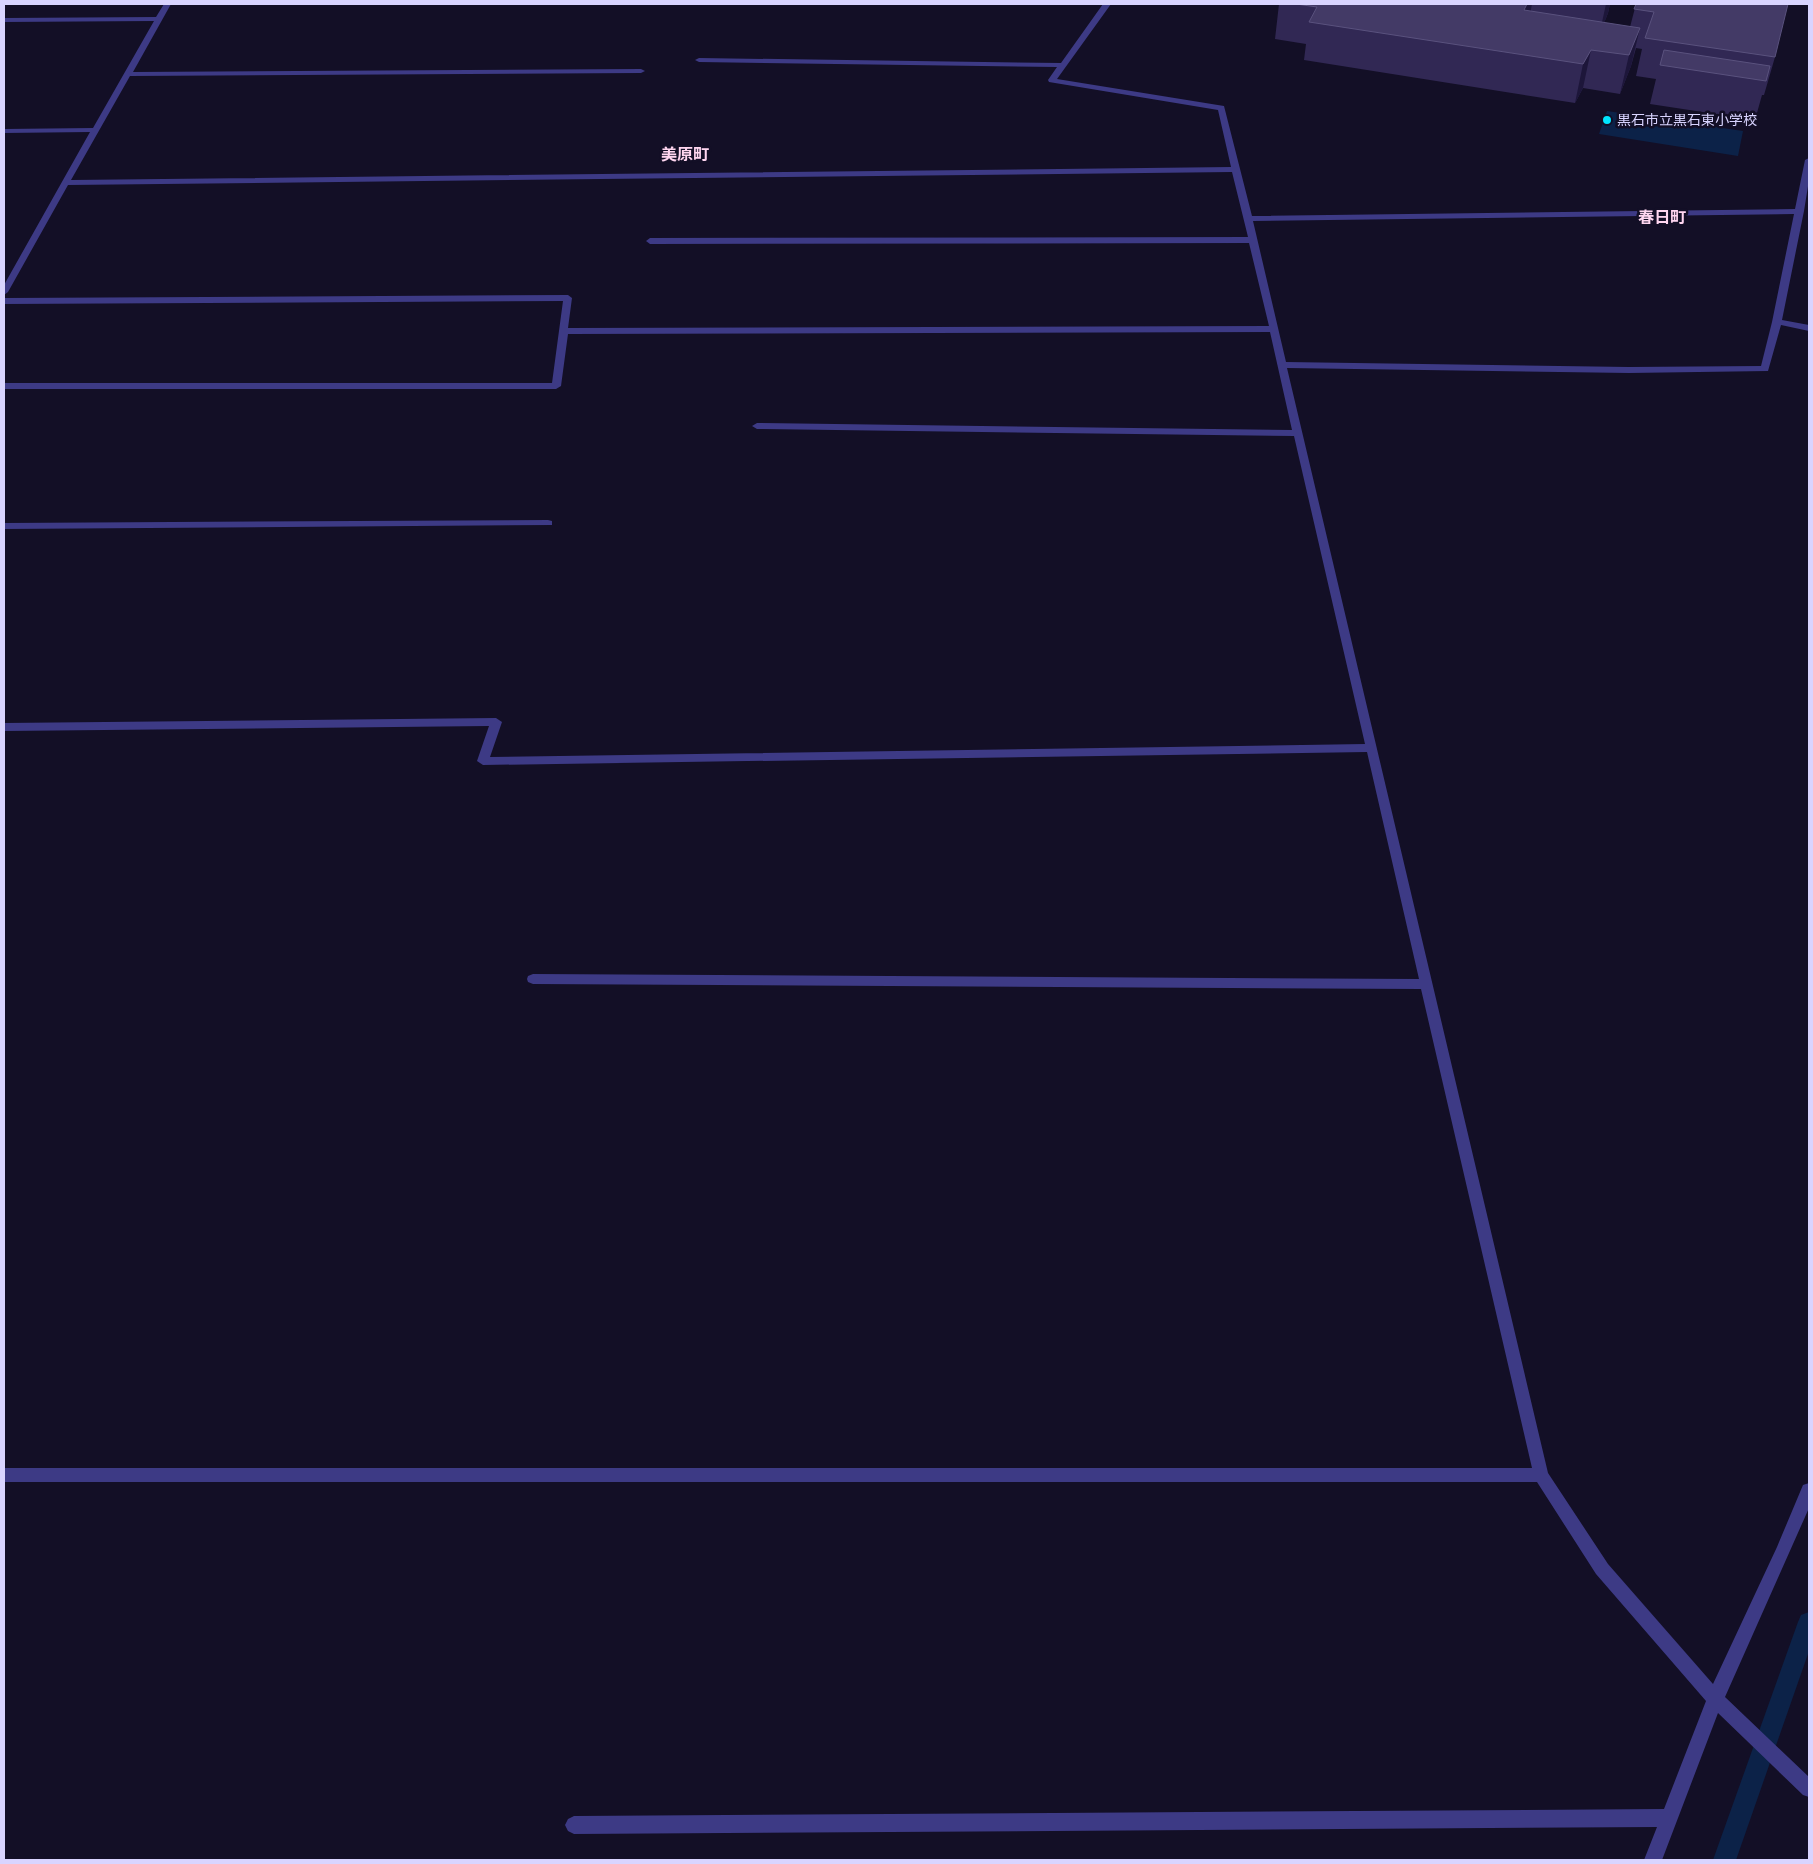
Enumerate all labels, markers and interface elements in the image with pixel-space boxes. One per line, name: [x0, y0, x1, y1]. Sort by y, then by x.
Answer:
place label: 黒石市立黒石東小学校: [1617, 111, 1757, 129]
marker: 黒石市立黒石東小学校: [1601, 114, 1613, 126]
district label: 美原町: [661, 144, 709, 164]
district label: 春日町: [1638, 207, 1686, 227]

